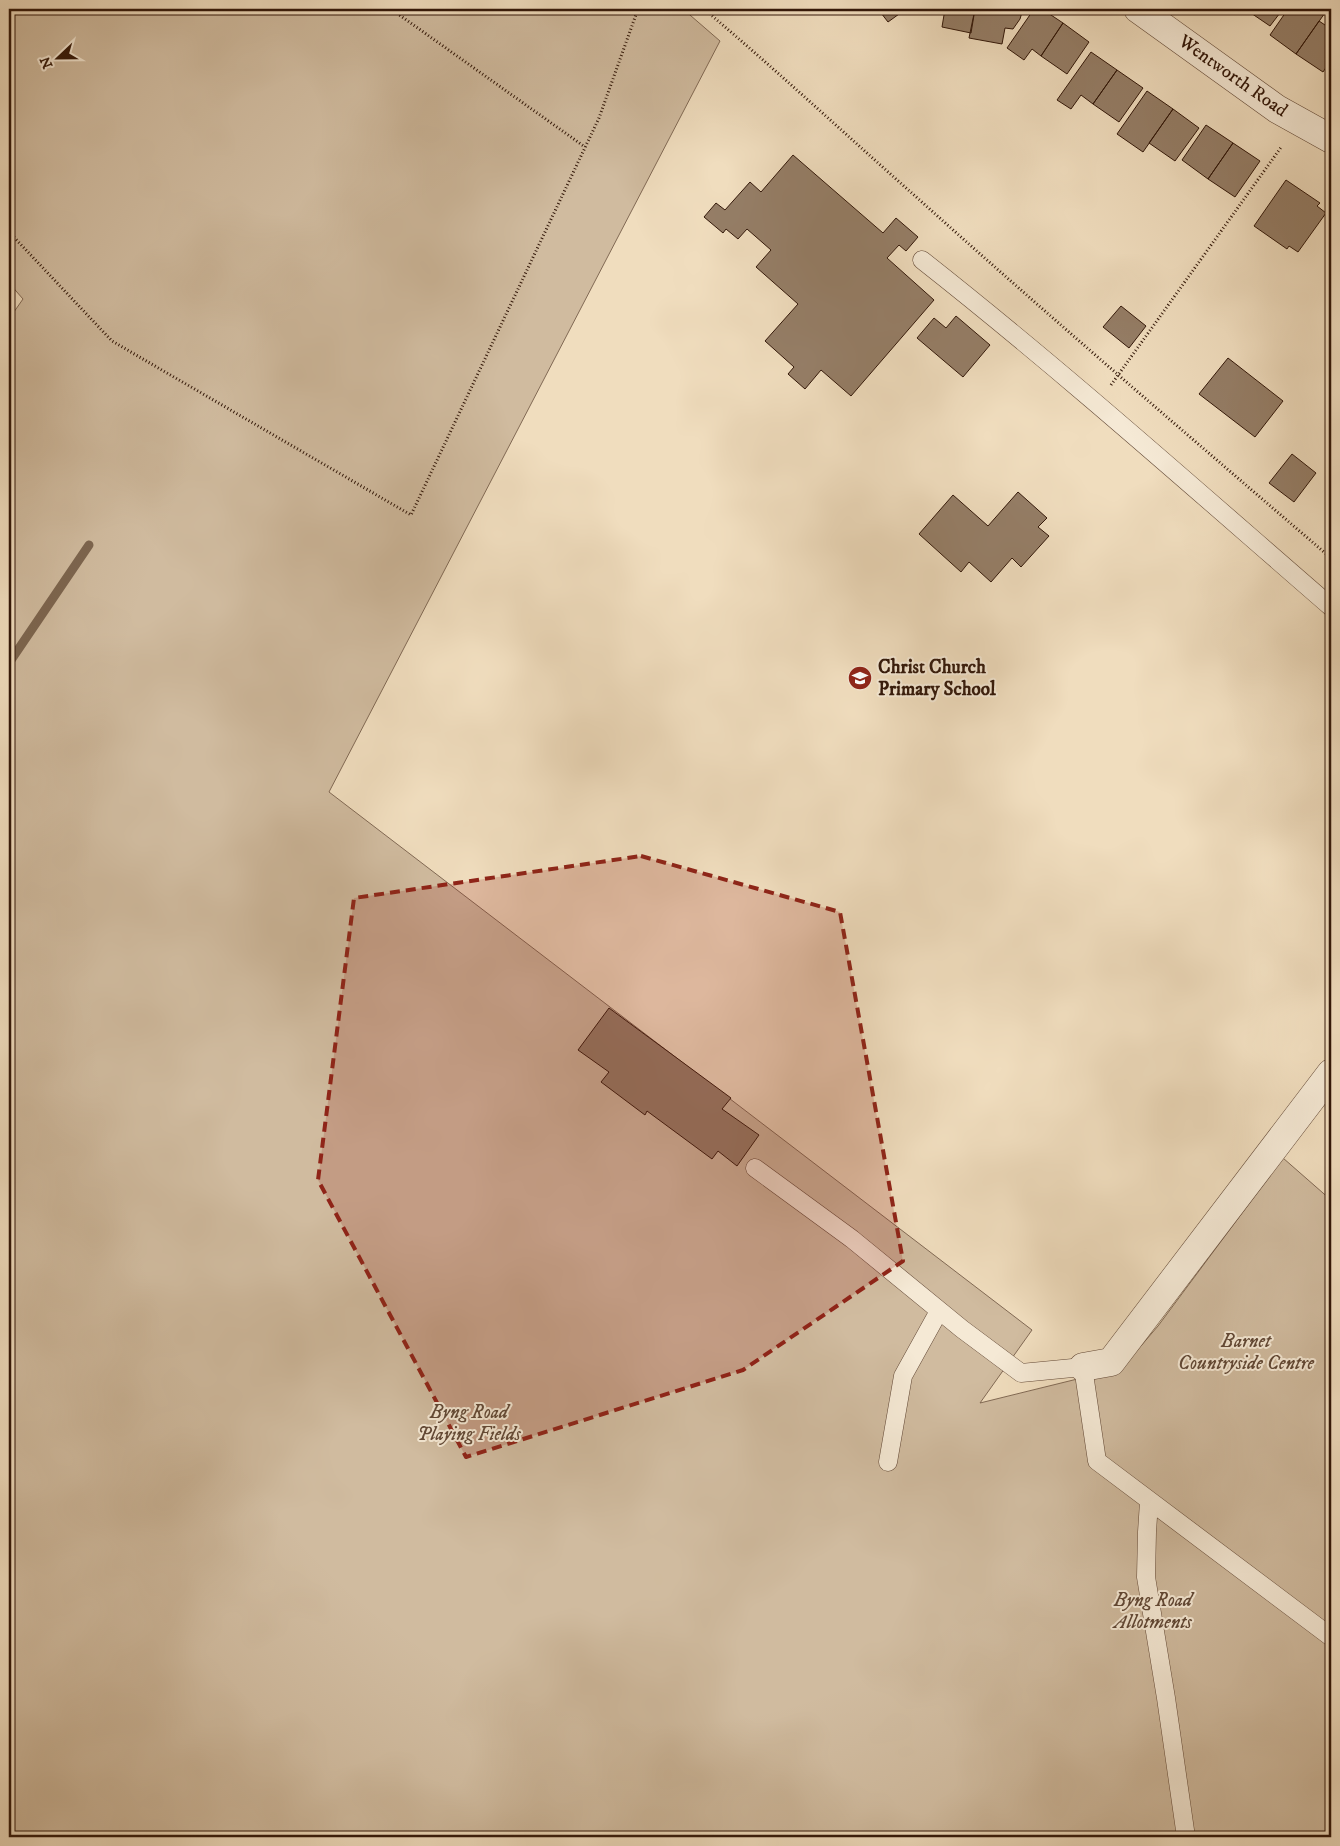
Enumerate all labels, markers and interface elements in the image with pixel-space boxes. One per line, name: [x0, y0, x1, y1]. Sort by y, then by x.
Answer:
street label: Wentworth Road: [1173, 29, 1292, 122]
north arrow: [32, 32, 82, 82]
text: N: [36, 53, 57, 71]
place label: Christ Church Primary School: [878, 656, 996, 701]
school or university icon: Christ Church Primary School: [847, 665, 873, 691]
park label: Barnet Countryside Centre: [1178, 1330, 1315, 1375]
park label: Byng Road Playing Fields: [417, 1401, 522, 1446]
park label: Byng Road Allotments: [1112, 1589, 1195, 1634]

